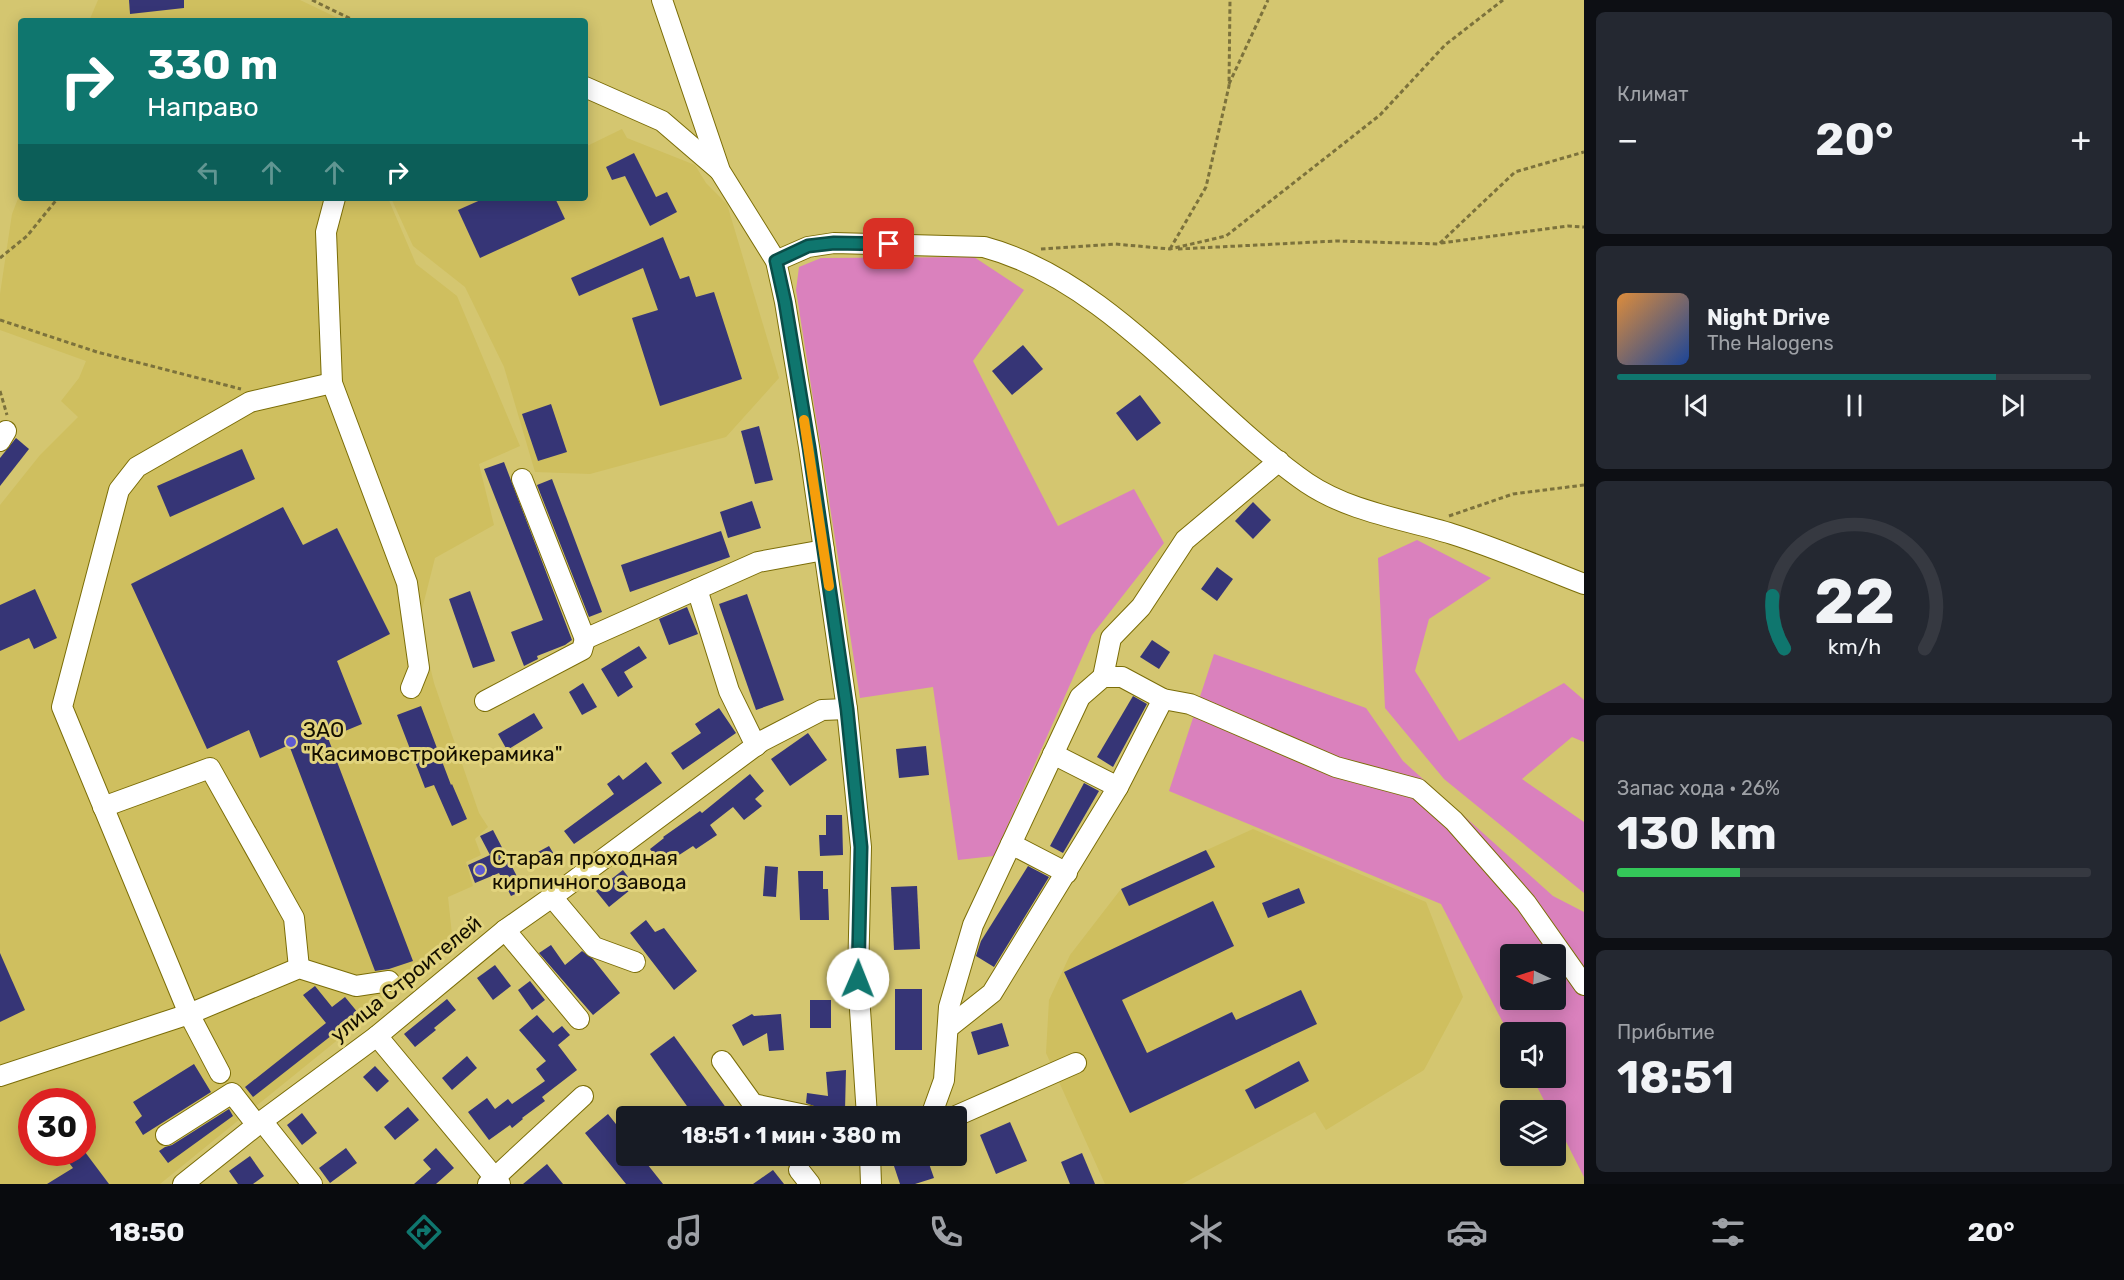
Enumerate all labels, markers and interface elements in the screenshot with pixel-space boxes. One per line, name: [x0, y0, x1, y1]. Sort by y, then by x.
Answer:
text: 330 m: [147, 40, 278, 90]
icon: right: [48, 42, 126, 120]
text: Климат: [1617, 82, 1689, 106]
text: Направо: [147, 91, 259, 123]
text: 20°: [1815, 113, 1894, 166]
text: −: [1617, 120, 1638, 159]
text: +: [2070, 120, 2091, 159]
icon: left: [192, 156, 225, 189]
icon: ahead: [255, 156, 288, 189]
icon: ahead: [318, 156, 351, 189]
icon: right: [381, 156, 414, 189]
pin: [863, 218, 914, 269]
icon: arrive: [872, 227, 905, 260]
text: Night Drive: [1707, 304, 1830, 331]
text: The Halogens: [1707, 331, 1834, 355]
icon: previous: [1680, 389, 1713, 422]
icon: pause: [1838, 389, 1871, 422]
icon: next: [1996, 389, 2029, 422]
text: 22: [1813, 565, 1895, 639]
text: km/h: [1827, 634, 1881, 659]
place label: ЗАО "Касимовстройкерамика": [303, 717, 563, 766]
marker: ЗАО "Касимовстройкерамика": [284, 735, 298, 749]
text: Запас хода · 26%: [1617, 776, 1780, 800]
text: 130 km: [1617, 807, 1777, 860]
place label: Старая проходная кирпичного завода: [492, 845, 687, 894]
marker: Старая проходная кирпичного завода: [473, 863, 487, 877]
street label: улица Строителей: [325, 910, 486, 1047]
north arrow: [1500, 944, 1566, 1010]
map controls: [1500, 944, 1566, 1166]
position arrow: [826, 947, 890, 1011]
text: Прибытие: [1617, 1020, 1715, 1044]
button: sound: [1500, 1022, 1566, 1088]
text: 18:51: [1617, 1051, 1734, 1104]
speed limit sign: 30: [18, 1088, 96, 1166]
button: layers: [1500, 1100, 1566, 1166]
text: 18:51 · 1 мин · 380 m: [682, 1122, 901, 1149]
icon: directions: [403, 1211, 445, 1253]
icon: music: [664, 1211, 706, 1253]
icon: phone: [925, 1211, 967, 1253]
icon: climate: [1185, 1211, 1227, 1253]
icon: car: [1446, 1211, 1488, 1253]
icon: filters: [1707, 1211, 1749, 1253]
text: 18:50: [109, 1216, 185, 1248]
text: 20°: [1968, 1216, 2015, 1248]

